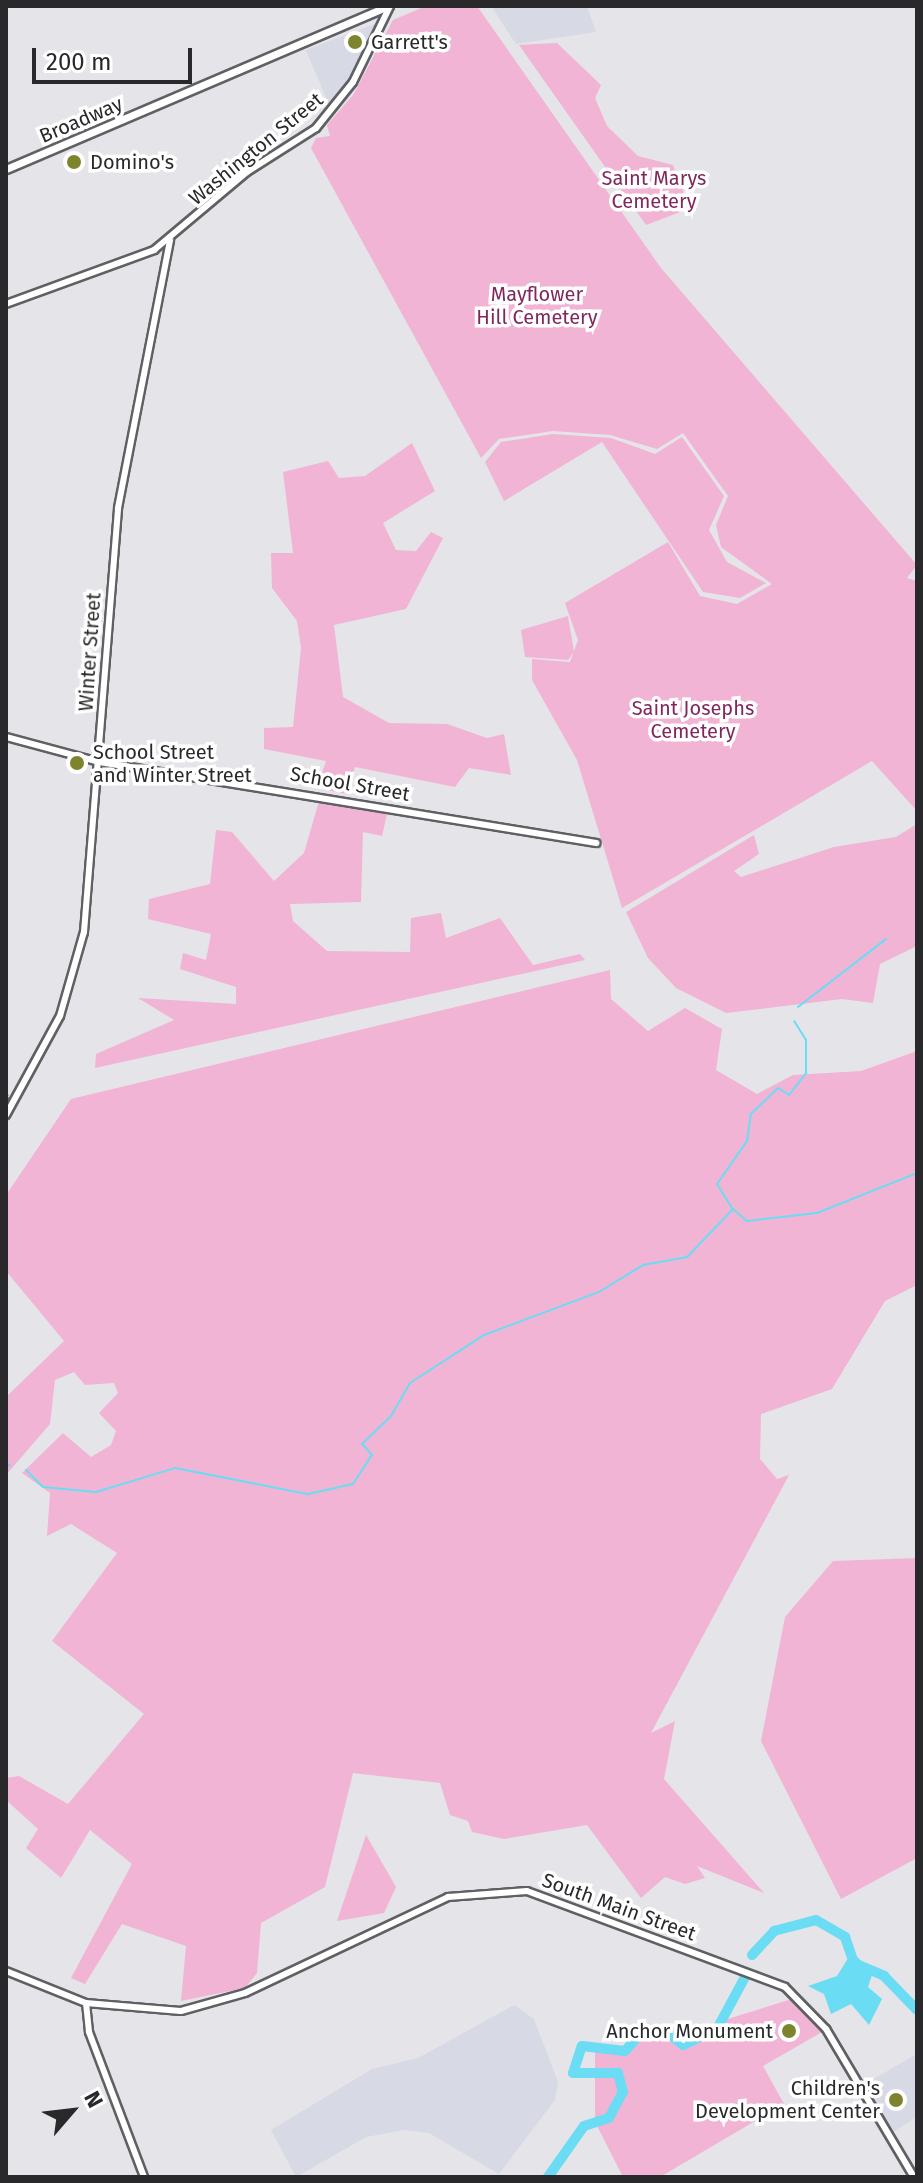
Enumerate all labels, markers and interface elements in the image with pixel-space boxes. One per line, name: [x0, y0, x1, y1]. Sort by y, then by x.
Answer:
place label: Garrett's: [371, 30, 448, 54]
scale bar: [36, 32, 196, 82]
marker: Garrett's: [346, 33, 364, 51]
text: 200 m: [46, 48, 112, 76]
street label: Washington Street: [184, 88, 328, 210]
street label: Broadway: [36, 92, 126, 148]
place label: Domino's: [90, 150, 174, 174]
marker: Domino's: [65, 153, 83, 171]
park label: Saint Marys Cemetery: [602, 166, 706, 213]
park label: Mayflower Hill Cemetery: [476, 282, 598, 329]
street label: Winter Street: [74, 592, 106, 712]
park label: Saint Josephs Cemetery: [632, 696, 754, 743]
place label: School Street and Winter Street: [93, 740, 252, 787]
marker: School Street and Winter Street: [68, 754, 86, 772]
street label: School Street: [288, 762, 412, 806]
street label: South Main Street: [539, 1868, 699, 1946]
place label: Anchor Monument: [606, 2019, 773, 2043]
marker: Anchor Monument: [780, 2022, 798, 2040]
north arrow: [32, 2071, 112, 2151]
place label: Children's Development Center: [695, 2076, 880, 2123]
text: N: [78, 2087, 109, 2112]
marker: Children's Development Center: [887, 2091, 905, 2109]

